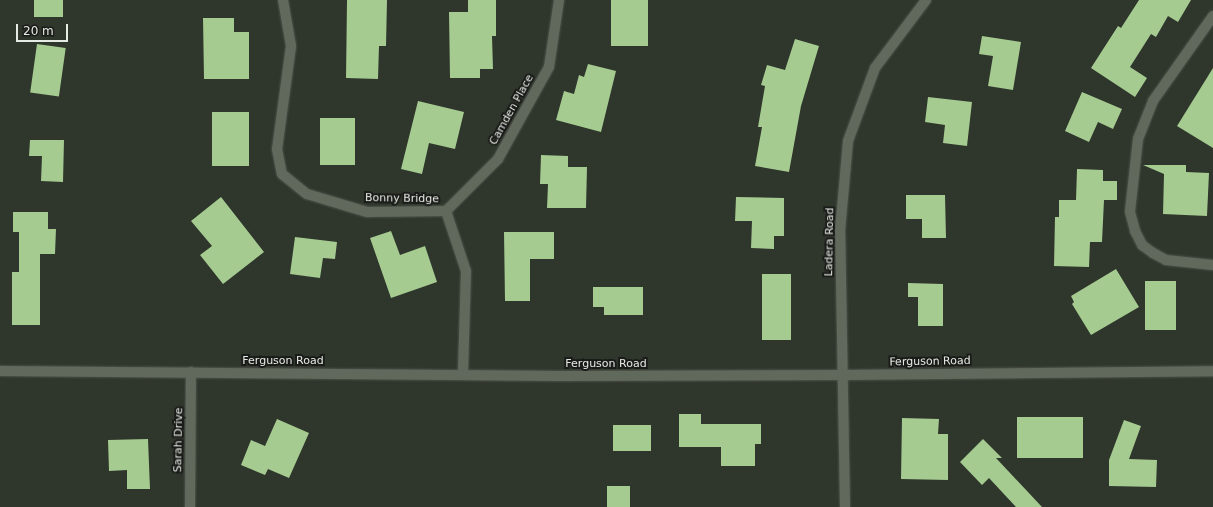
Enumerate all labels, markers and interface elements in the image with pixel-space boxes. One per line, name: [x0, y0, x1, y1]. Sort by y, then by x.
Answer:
scale bar: [18, 16, 70, 42]
text: 20 m: [23, 24, 54, 38]
street label: Camden Place: [487, 72, 537, 148]
street label: Bonny Bridge: [365, 192, 439, 206]
street label: Ladera Road: [823, 207, 837, 277]
street label: Ferguson Road: [242, 354, 324, 368]
street label: Ferguson Road: [889, 355, 971, 369]
street label: Ferguson Road: [565, 357, 647, 371]
street label: Sarah Drive: [172, 407, 186, 473]

